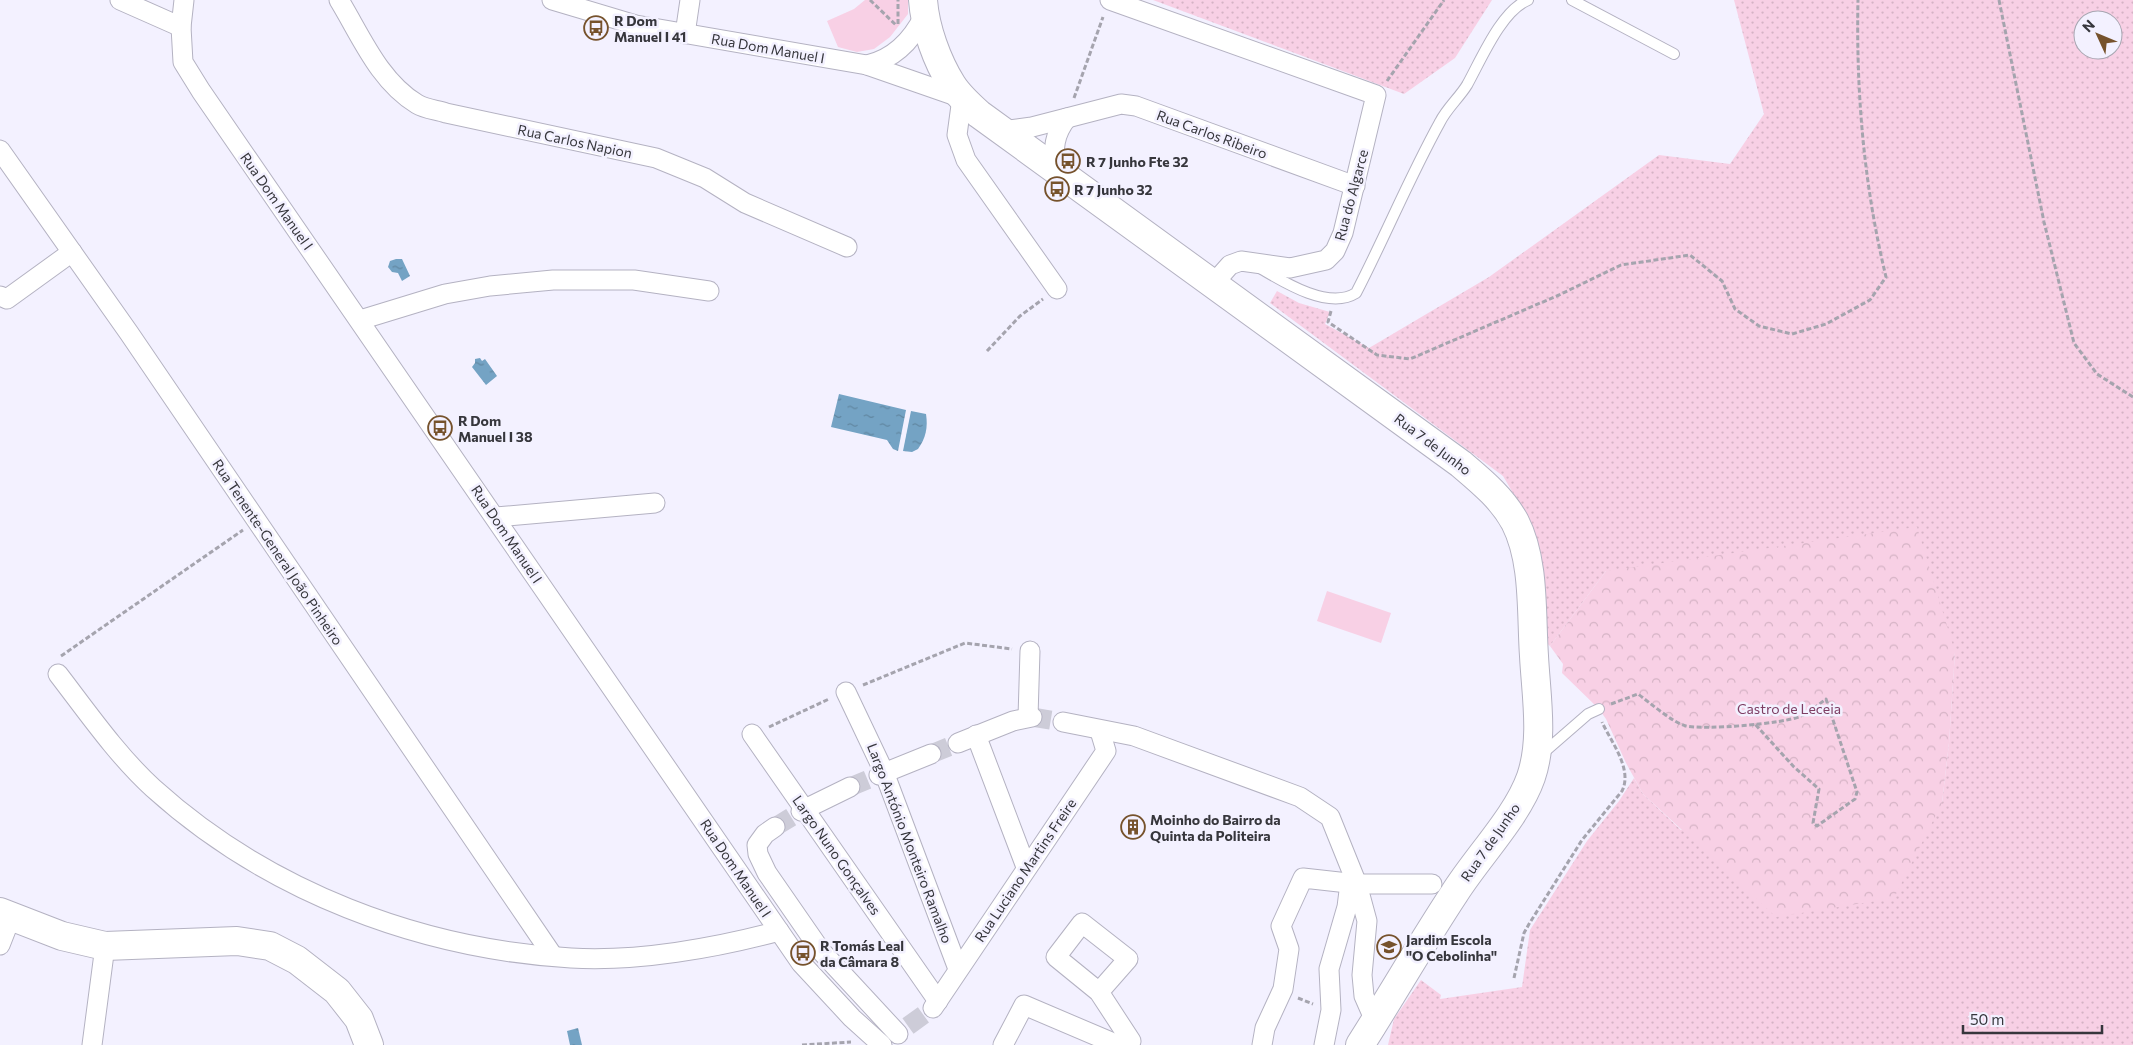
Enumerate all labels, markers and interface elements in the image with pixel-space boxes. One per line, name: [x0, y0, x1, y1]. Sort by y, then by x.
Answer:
north arrow: [2073, 10, 2123, 60]
place label: R Dom Manuel I 41: [614, 12, 686, 45]
bus stop icon: R Dom Manuel I 41: [583, 15, 609, 41]
text: N: [2079, 16, 2098, 35]
street label: Rua Dom Manuel I: [710, 30, 826, 66]
street label: Rua Carlos Ribeiro: [1154, 106, 1270, 162]
street label: Rua Carlos Napion: [516, 121, 634, 161]
street label: Rua do Algarce: [1331, 147, 1371, 243]
bus stop icon: R 7 Junho Fte 32: [1055, 148, 1081, 174]
street label: Rua Dom Manuel I: [237, 149, 317, 253]
place label: R 7 Junho Fte 32: [1086, 153, 1188, 170]
bus stop icon: R 7 Junho 32: [1044, 176, 1070, 202]
place label: R 7 Junho 32: [1074, 181, 1152, 198]
street label: Rua 7 de Junho: [1391, 410, 1475, 478]
place label: R Dom Manuel I 38: [458, 412, 533, 445]
bus stop icon: R Dom Manuel I 38: [427, 415, 453, 441]
street label: Rua Tenente-General João Pinheiro: [209, 456, 347, 648]
street label: Rua Dom Manuel I: [468, 482, 546, 586]
park label: Castro de Leceia: [1737, 700, 1841, 717]
street label: Largo António Monteiro Ramalho: [864, 741, 956, 945]
street label: Largo Nuno Gonçalves: [789, 792, 885, 918]
street label: Rua Luciano Martins Freire: [971, 795, 1079, 945]
street label: Rua 7 de Junho: [1457, 800, 1523, 884]
place label: Moinho do Bairro da Quinta da Politeira: [1150, 811, 1281, 844]
building icon: Moinho do Bairro da Quinta da Politeira: [1120, 814, 1146, 840]
street label: Rua Dom Manuel I: [697, 816, 775, 920]
place label: Jardim Escola "O Cebolinha": [1406, 931, 1497, 964]
school or university icon: Jardim Escola "O Cebolinha": [1376, 934, 1402, 960]
place label: R Tomás Leal da Câmara 8: [820, 937, 904, 970]
bus stop icon: R Tomás Leal da Câmara 8: [790, 940, 816, 966]
scale bar: [1963, 1002, 2102, 1034]
text: 50 m: [1970, 1010, 2004, 1028]

